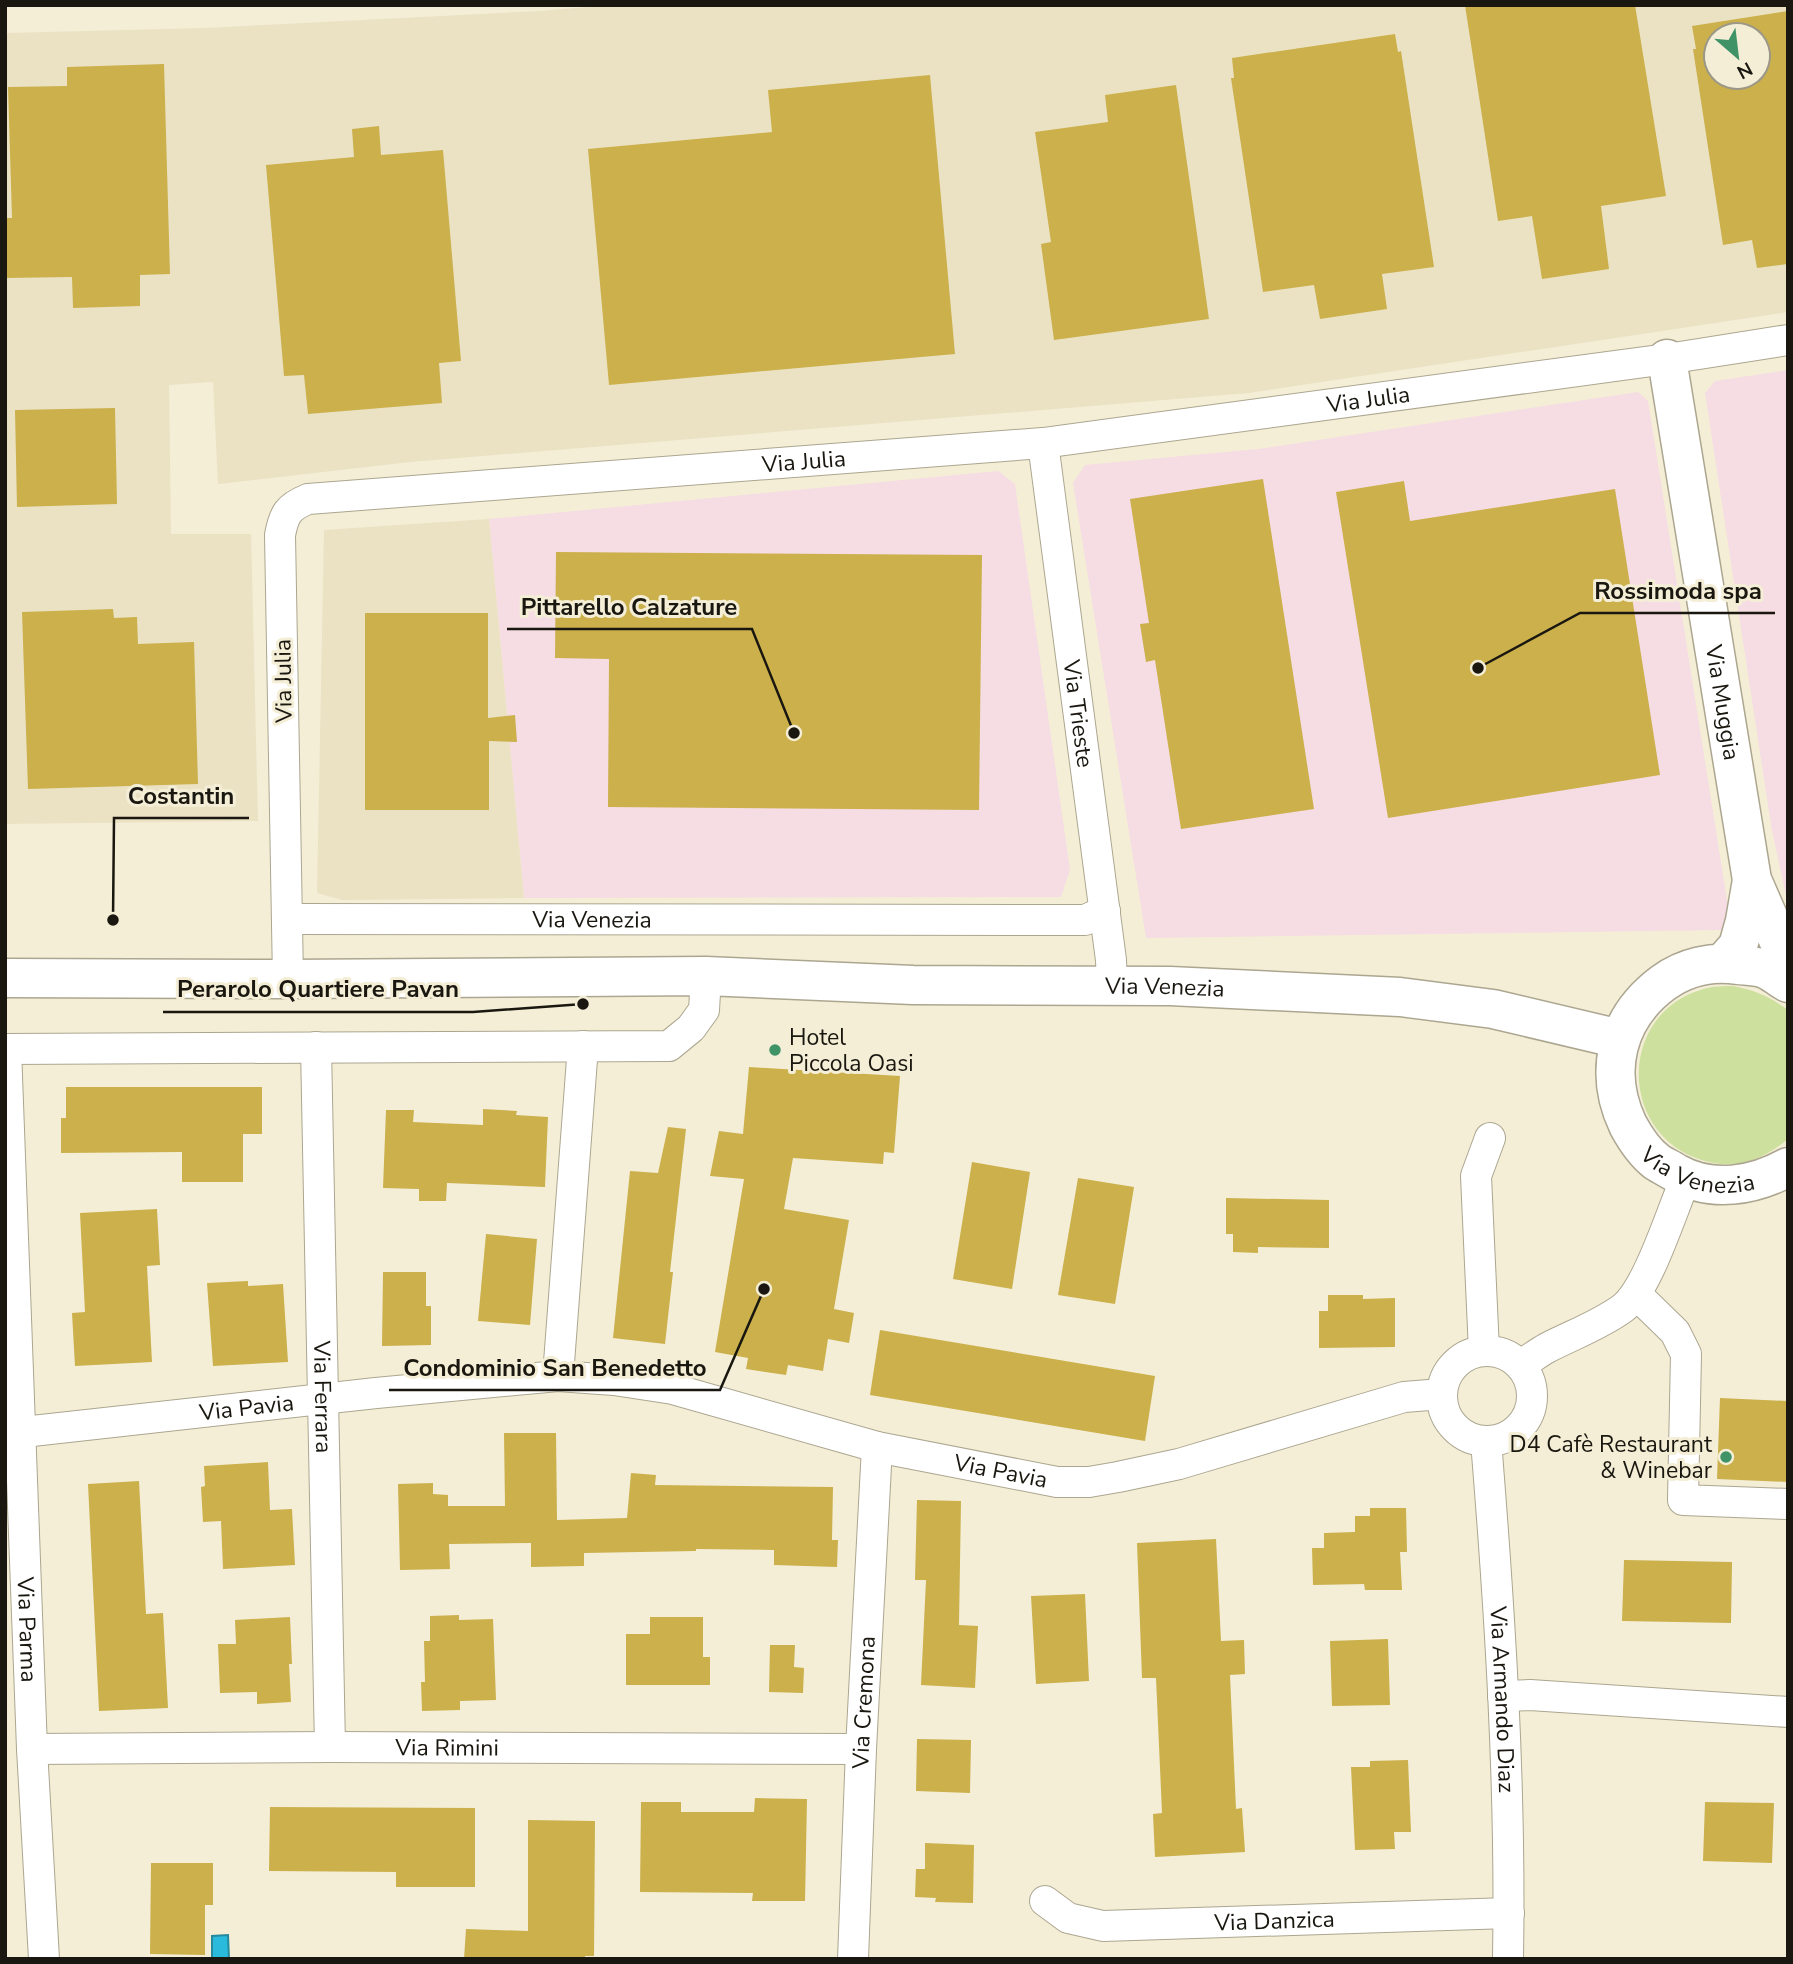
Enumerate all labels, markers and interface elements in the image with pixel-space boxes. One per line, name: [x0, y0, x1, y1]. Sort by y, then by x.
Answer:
north arrow: [1702, 21, 1772, 91]
text: N: [1732, 55, 1757, 85]
street label: Via Julia: [1324, 379, 1412, 421]
street label: Via Julia: [760, 443, 847, 480]
callout: Rossimoda spa: [1580, 568, 1775, 613]
text: Rossimoda spa: [1594, 575, 1762, 607]
callout: Pittarello Calzature: [507, 584, 752, 629]
text: Pittarello Calzature: [521, 591, 737, 623]
street label: Via Julia: [267, 639, 300, 724]
street label: Via Muggia: [1698, 642, 1747, 762]
street label: Via Trieste: [1056, 657, 1101, 769]
callout: Costantin: [114, 773, 249, 818]
text: Costantin: [128, 780, 234, 812]
street label: Via Venezia: [531, 904, 652, 935]
callout: Perarolo Quartiere Pavan: [163, 967, 473, 1012]
street label: Via Venezia: [1104, 971, 1225, 1005]
text: Perarolo Quartiere Pavan: [177, 973, 459, 1005]
place label: Hotel Piccola Oasi: [789, 1022, 914, 1079]
marker: Hotel Piccola Oasi: [767, 1042, 783, 1058]
street label: Via Venezia: [1632, 1139, 1758, 1201]
street label: Via Ferrara: [306, 1339, 339, 1454]
callout: Condominio San Benedetto: [389, 1345, 720, 1390]
text: Condominio San Benedetto: [403, 1352, 707, 1384]
street label: Via Pavia: [197, 1387, 295, 1429]
place label: D4 Cafè Restaurant & Winebar: [1510, 1429, 1713, 1486]
street label: Via Pavia: [950, 1447, 1050, 1496]
marker: D4 Cafè Restaurant & Winebar: [1718, 1449, 1734, 1465]
street label: Via Parma: [10, 1575, 45, 1683]
street label: Via Armando Diaz: [1482, 1604, 1522, 1793]
street label: Via Cremona: [845, 1635, 883, 1770]
street label: Via Rimini: [394, 1732, 499, 1764]
street label: Via Danzica: [1213, 1904, 1335, 1938]

